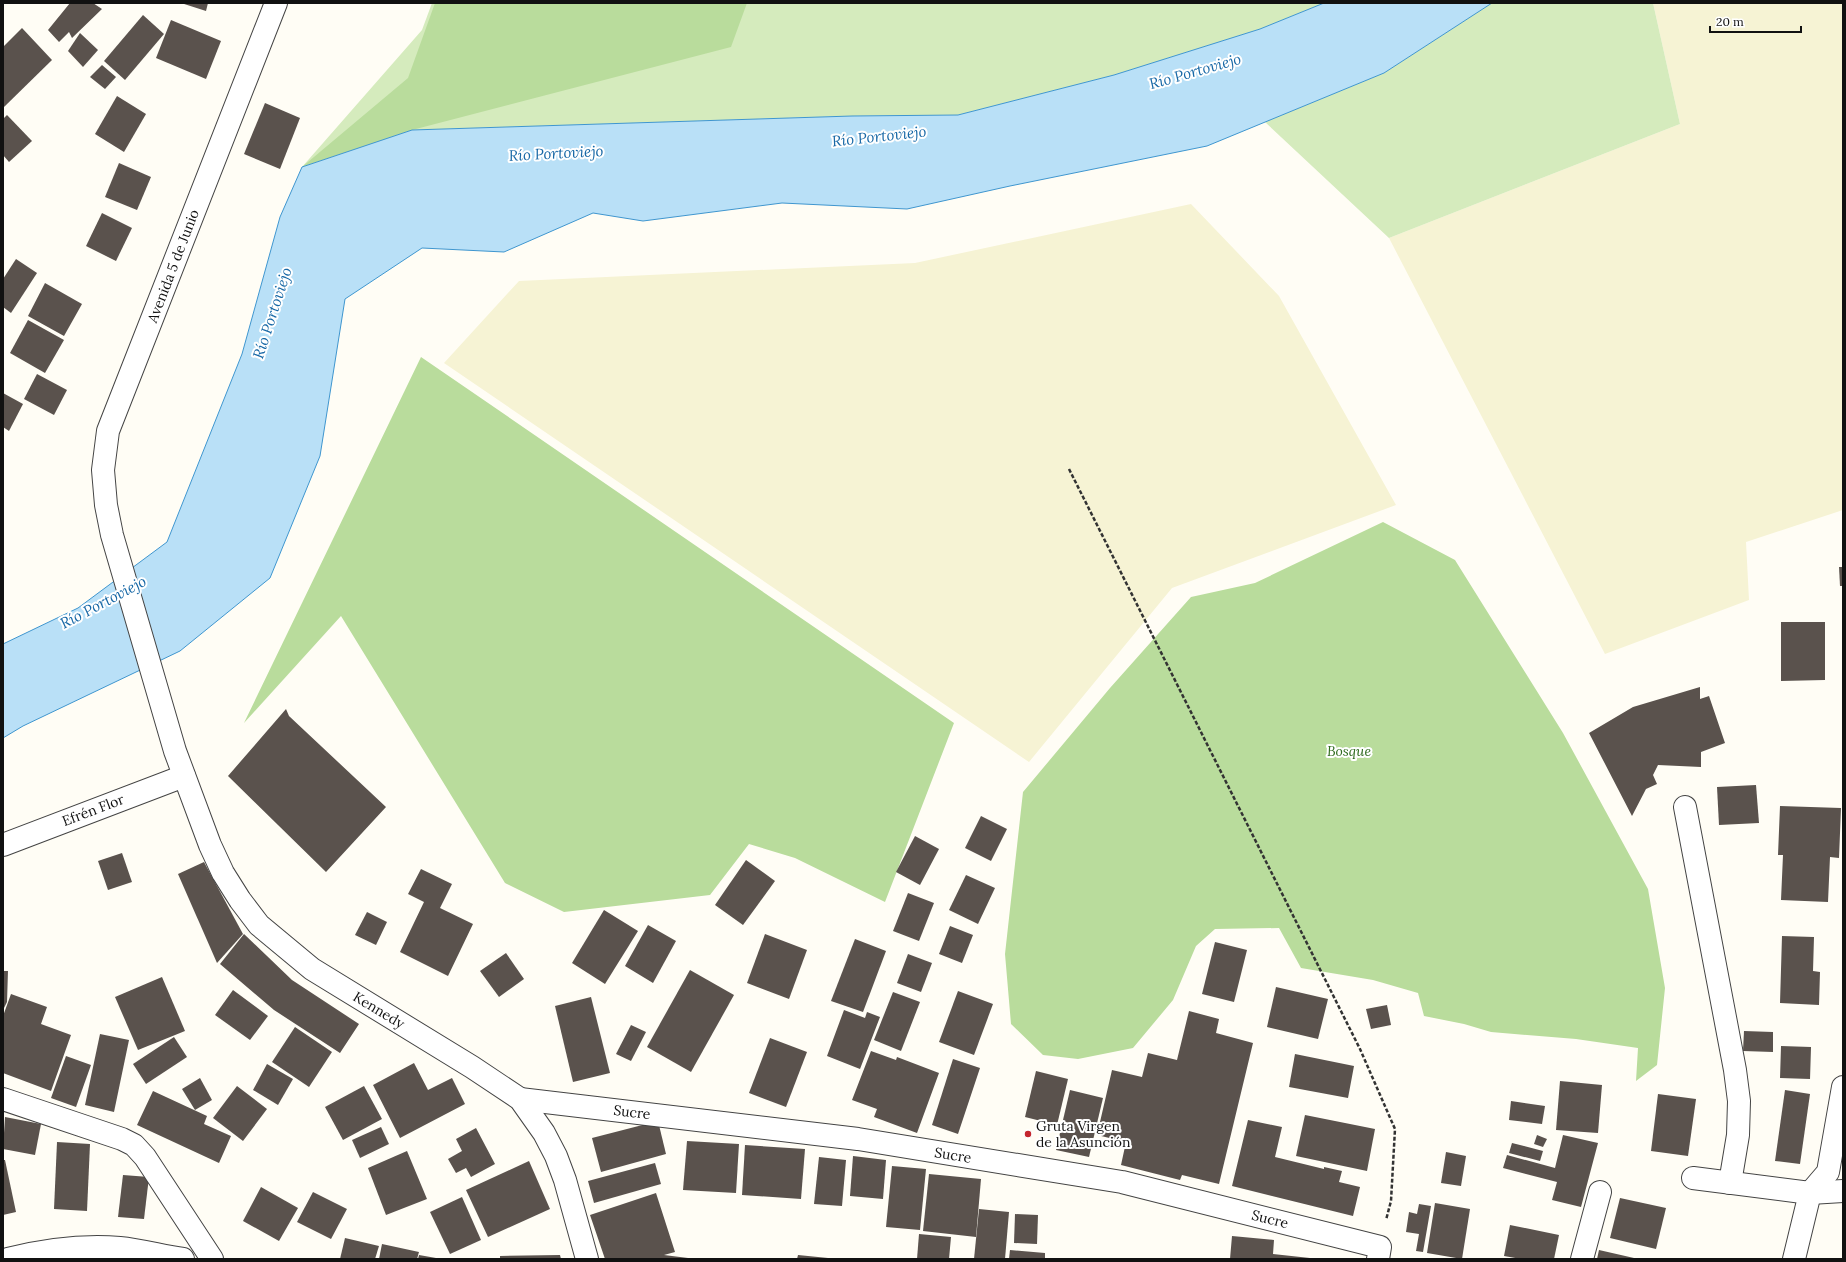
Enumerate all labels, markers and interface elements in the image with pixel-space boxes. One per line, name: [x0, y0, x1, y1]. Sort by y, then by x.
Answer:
scale bar: [1710, 8, 1801, 34]
text: 20 m: [1716, 14, 1744, 29]
water label: Río Portoviejo: [1147, 49, 1243, 93]
water label: Río Portoviejo: [831, 122, 927, 150]
water label: Río Portoviejo: [508, 141, 604, 165]
street label: Avenida 5 de Junio: [143, 207, 203, 326]
water label: Río Portoviejo: [248, 265, 296, 361]
water label: Río Portoviejo: [57, 571, 149, 633]
park label: Bosque: [1327, 742, 1371, 760]
street label: Efrén Flor: [59, 790, 127, 830]
street label: Kennedy: [350, 988, 409, 1033]
street label: Sucre: [612, 1101, 652, 1123]
place label: Gruta Virgen de la Asunción: [1036, 1117, 1131, 1151]
marker: Gruta Virgen de la Asunción: [1023, 1129, 1033, 1139]
street label: Sucre: [933, 1143, 973, 1167]
street label: Sucre: [1250, 1206, 1291, 1232]

